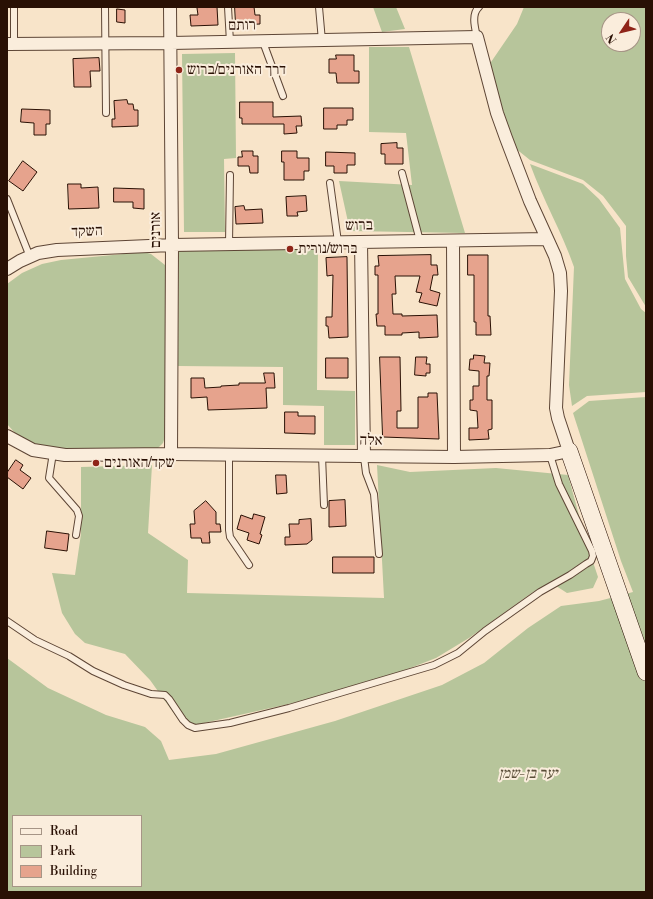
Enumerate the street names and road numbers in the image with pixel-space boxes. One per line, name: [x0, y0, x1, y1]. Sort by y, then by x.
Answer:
street label: רותם: [228, 17, 256, 35]
street label: אורנים: [147, 212, 165, 248]
street label: ברוש: [345, 217, 373, 235]
street label: השקד: [71, 222, 103, 242]
street label: אלה: [359, 432, 383, 450]

